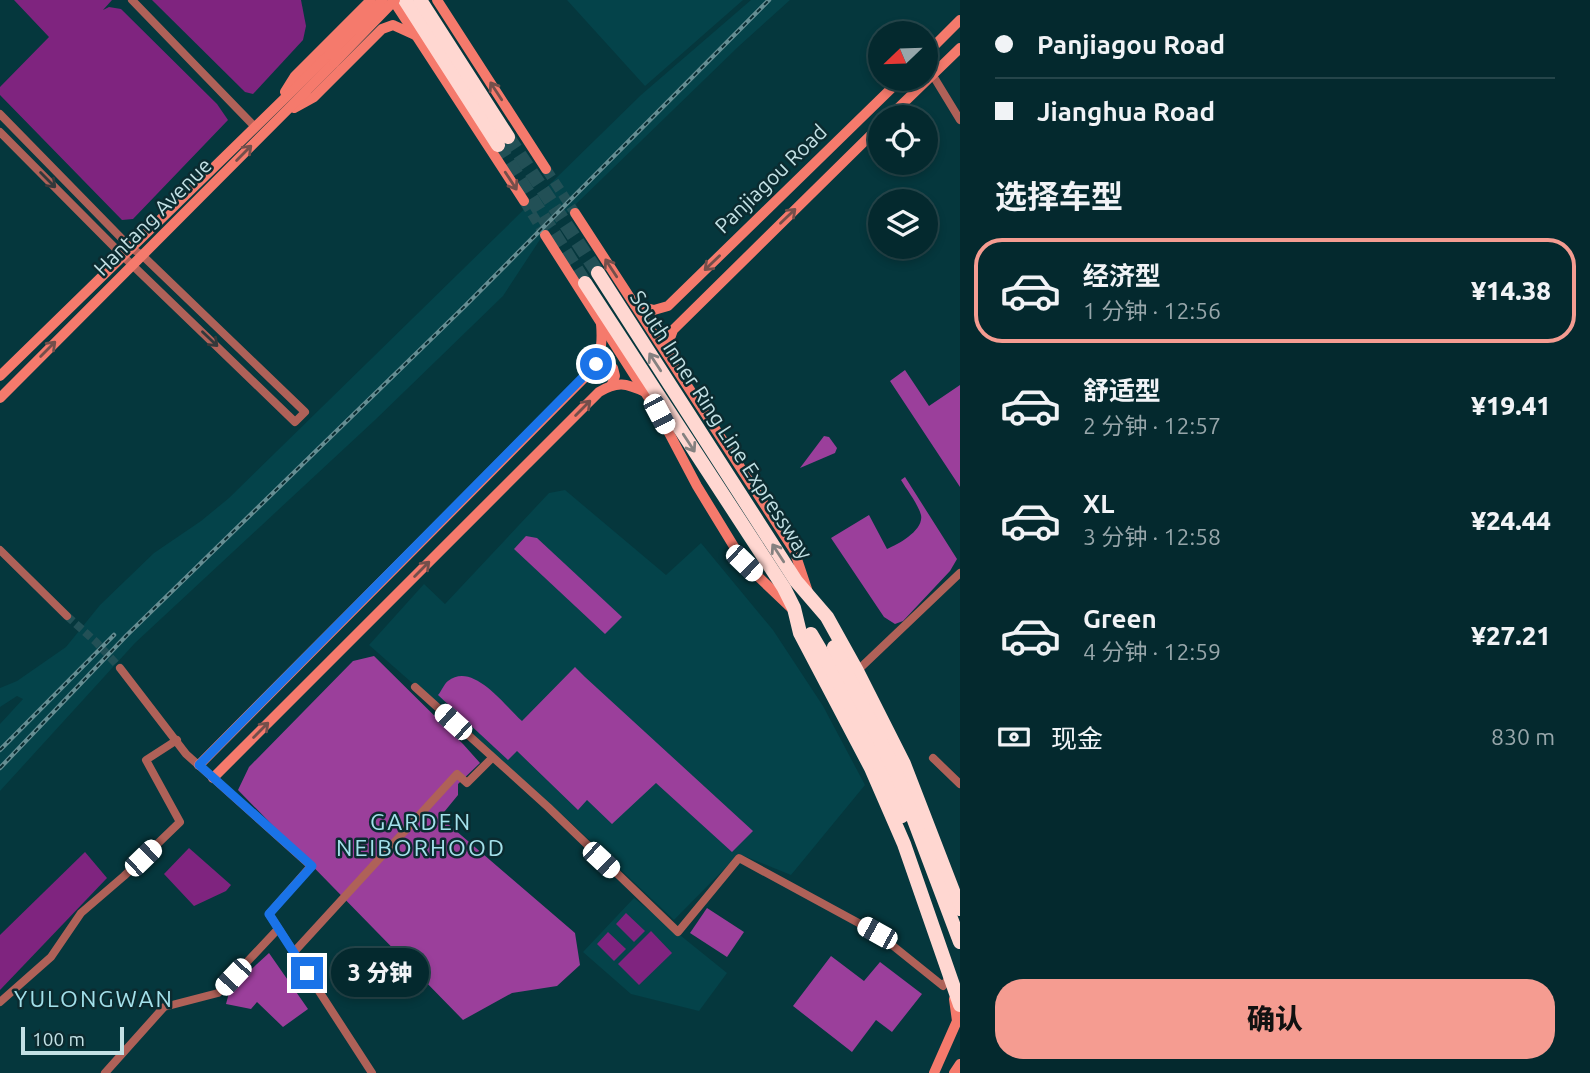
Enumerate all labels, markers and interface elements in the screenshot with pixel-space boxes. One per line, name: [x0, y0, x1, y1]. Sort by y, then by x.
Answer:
north arrow: [868, 21, 938, 91]
map controls: [868, 21, 938, 259]
text: Panjiagou Road: [1037, 30, 1225, 59]
one-way arrow: [488, 82, 503, 101]
text: Jianghua Road: [1037, 97, 1215, 126]
button: locate: [868, 105, 938, 175]
street label: Panjiagou Road: [710, 119, 831, 238]
one-way arrow: [235, 145, 252, 162]
street label: Hantang Avenue: [89, 153, 216, 280]
one-way arrow: [504, 170, 518, 190]
one-way arrow: [39, 171, 56, 188]
text: 选择车型: [995, 178, 1123, 214]
button: layers: [868, 189, 938, 259]
one-way arrow: [779, 208, 796, 225]
one-way arrow: [703, 255, 720, 272]
one-way arrow: [604, 259, 618, 279]
icon: car: [999, 259, 1062, 322]
text: 经济型: [1083, 261, 1161, 290]
text: ¥14.38: [1471, 276, 1551, 305]
street label: South Inner Ring Line Expressway: [626, 286, 818, 563]
text: 1 分钟 · 12:56: [1083, 298, 1221, 323]
one-way arrow: [201, 331, 218, 348]
one-way arrow: [40, 341, 57, 358]
route start: [580, 348, 612, 380]
one-way arrow: [648, 353, 662, 373]
icon: car: [999, 374, 1062, 437]
text: 舒适型: [1083, 376, 1161, 405]
car: [640, 391, 679, 437]
text: ¥19.41: [1471, 391, 1551, 420]
one-way arrow: [574, 400, 591, 417]
text: 2 分钟 · 12:57: [1083, 413, 1221, 438]
one-way arrow: [682, 433, 697, 452]
icon: car: [999, 489, 1062, 552]
text: XL: [1083, 489, 1114, 518]
text: ¥24.44: [1471, 506, 1551, 535]
text: 3 分钟 · 12:58: [1083, 524, 1221, 549]
car: [722, 541, 767, 585]
one-way arrow: [771, 544, 785, 564]
one-way arrow: [413, 561, 430, 578]
icon: car: [999, 604, 1062, 667]
text: Green: [1083, 604, 1157, 633]
text: ¥27.21: [1471, 621, 1551, 650]
text: 4 分钟 · 12:59: [1083, 639, 1221, 664]
car: [431, 700, 476, 744]
icon: cash: [995, 718, 1033, 756]
one-way arrow: [253, 722, 270, 739]
text: 现金: [1051, 724, 1103, 753]
text: 830 m: [1491, 724, 1555, 749]
district label: GARDEN NEIBORHOOD: [336, 809, 506, 860]
car: [121, 836, 166, 880]
car: [579, 838, 624, 882]
car: [854, 914, 901, 952]
callout: 3 分钟: [332, 948, 430, 998]
car: [211, 954, 256, 1000]
route end: [291, 957, 323, 989]
text: 3 分钟: [348, 960, 412, 985]
button: 确认: [995, 979, 1555, 1059]
district label: YULONGWAN: [14, 986, 174, 1011]
scale bar: [21, 1024, 124, 1056]
text: 100 m: [32, 1028, 85, 1050]

